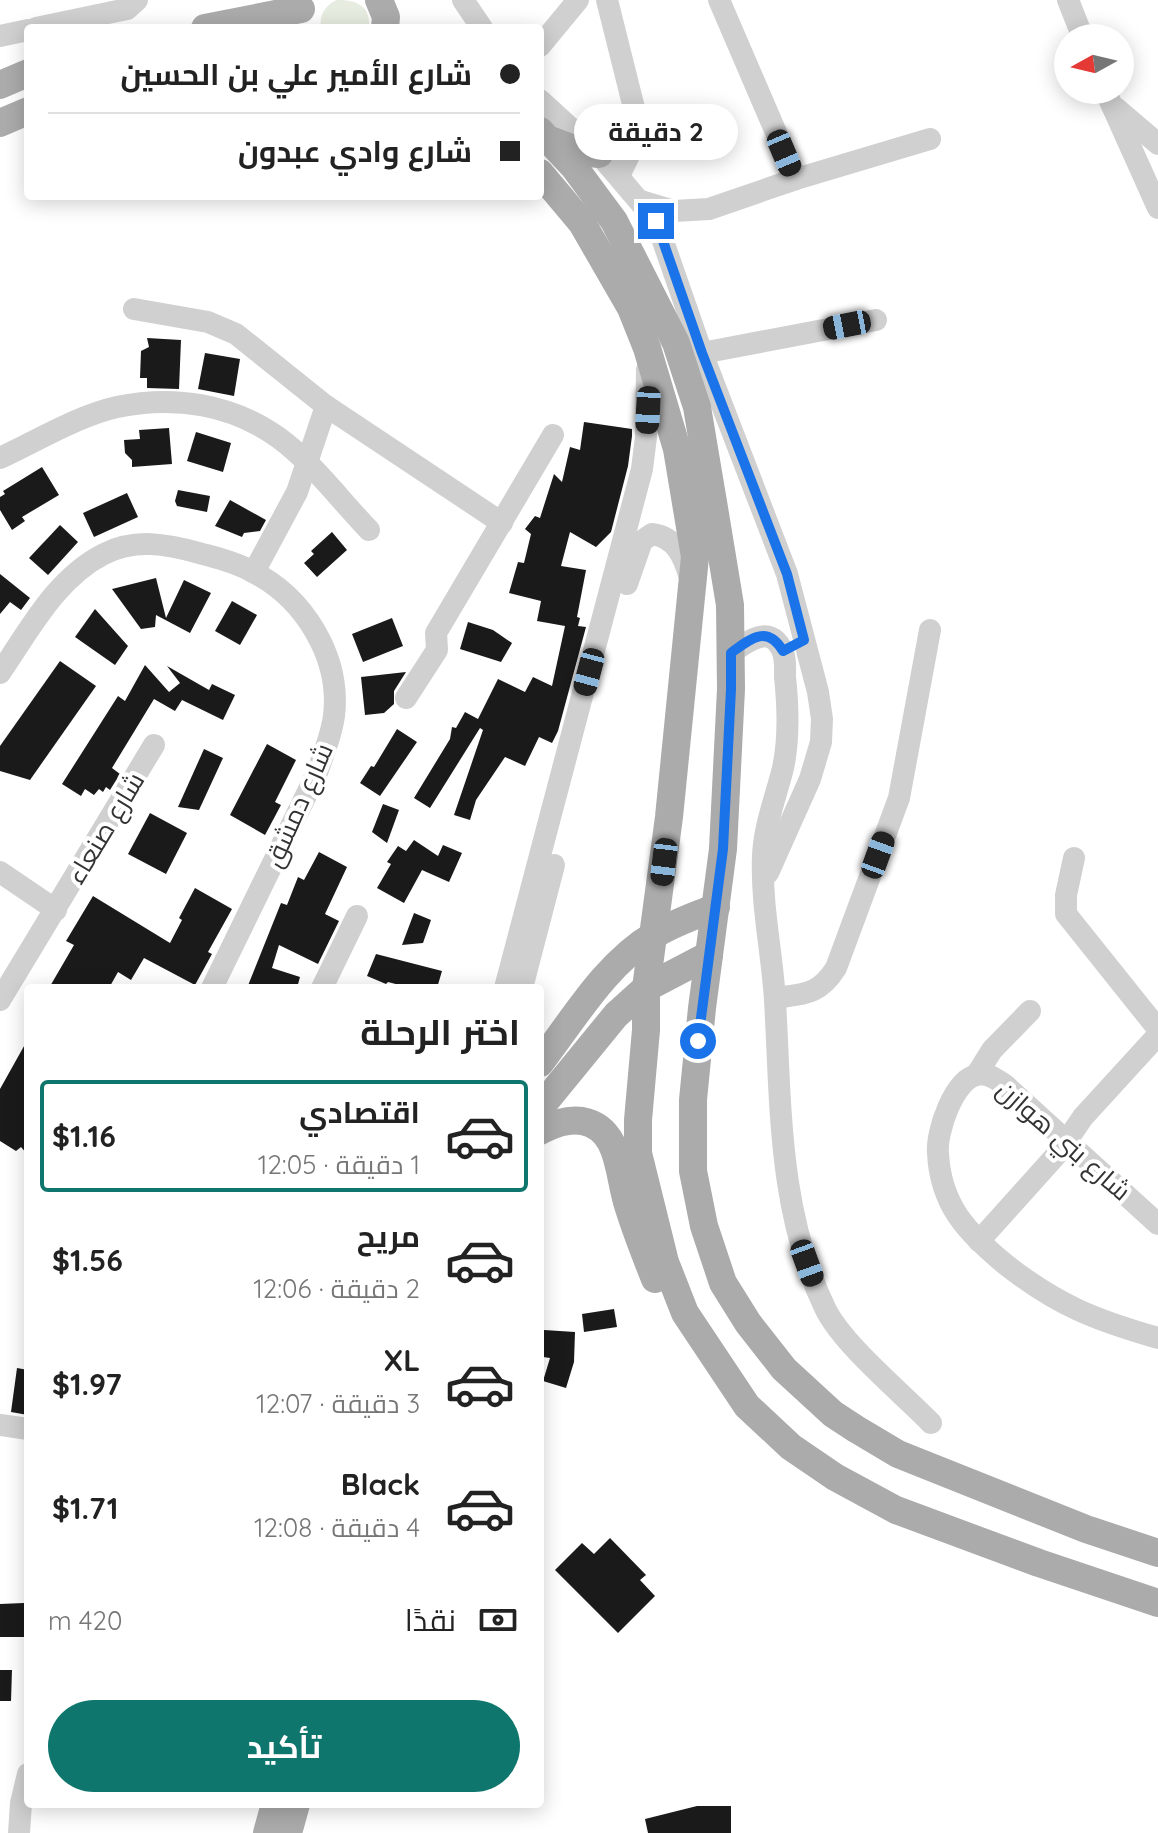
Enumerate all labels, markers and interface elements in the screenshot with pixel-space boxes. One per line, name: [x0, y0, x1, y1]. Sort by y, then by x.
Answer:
north arrow: [1054, 24, 1134, 104]
map controls: [1054, 24, 1134, 104]
text: شارع الأمير علي بن الحسين: [120, 55, 472, 93]
callout: 2 دقيقة: [574, 105, 738, 161]
text: 2 دقيقة: [608, 115, 704, 148]
car: [764, 126, 804, 180]
text: شارع وادي عبدون: [238, 132, 472, 170]
route end: [638, 203, 674, 239]
car: [821, 309, 873, 341]
car: [635, 385, 661, 435]
car: [571, 646, 607, 698]
street label: شارع دمشق: [256, 738, 341, 873]
street label: شارع صنعاء: [59, 766, 152, 890]
car: [859, 828, 897, 882]
car: [649, 837, 679, 887]
text: اختر الرحلة: [360, 1009, 520, 1054]
route start: [680, 1023, 716, 1059]
street label: شارع بني هوازن: [987, 1073, 1138, 1211]
text: اقتصادي: [299, 1093, 420, 1131]
icon: car: [444, 1100, 516, 1172]
text: $1.16: [52, 1117, 116, 1155]
text: 1 دقيقة · 12:05: [258, 1148, 420, 1181]
text: مريح: [357, 1217, 420, 1255]
icon: car: [444, 1224, 516, 1296]
car: [788, 1236, 826, 1290]
text: $1.56: [52, 1241, 123, 1279]
text: 2 دقيقة · 12:06: [253, 1272, 420, 1305]
text: XL: [383, 1341, 420, 1379]
icon: car: [444, 1348, 516, 1420]
text: $1.97: [52, 1365, 122, 1403]
text: 3 دقيقة · 12:07: [256, 1387, 420, 1420]
text: Black: [341, 1465, 420, 1503]
icon: car: [444, 1472, 516, 1544]
text: $1.71: [52, 1489, 118, 1527]
text: 4 دقيقة · 12:08: [254, 1511, 420, 1544]
icon: cash: [476, 1598, 520, 1642]
text: نقدًا: [405, 1601, 456, 1639]
text: 420 m: [48, 1604, 122, 1637]
button: تأكيد: [48, 1700, 520, 1792]

